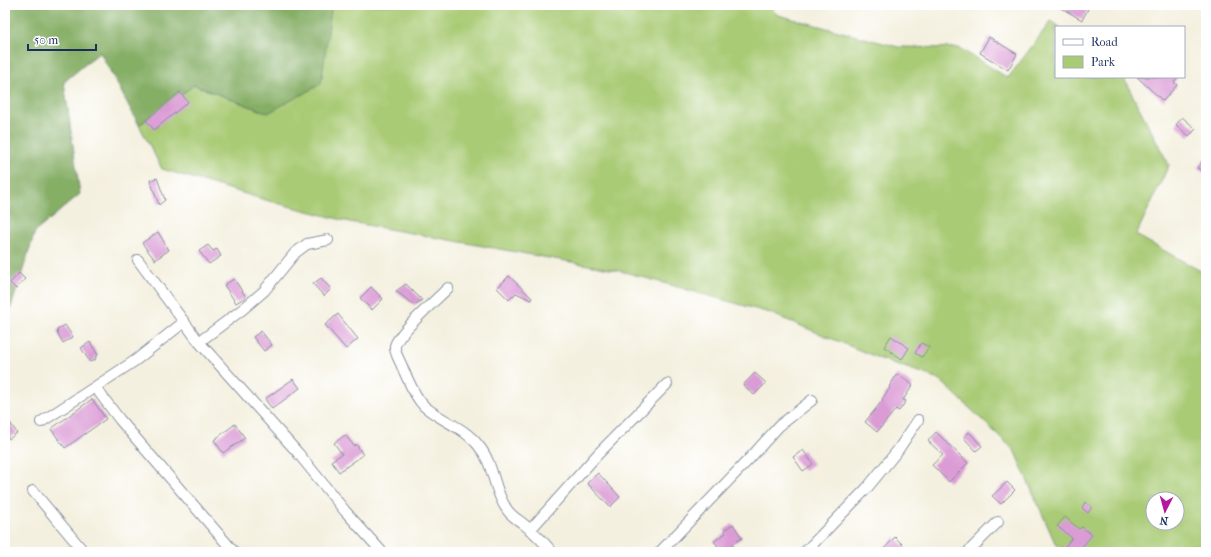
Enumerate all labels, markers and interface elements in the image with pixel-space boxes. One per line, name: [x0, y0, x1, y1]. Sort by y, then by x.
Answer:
scale bar: [28, 26, 96, 52]
legend: [1055, 26, 1185, 78]
text: 50 m: [34, 33, 58, 47]
text: Road: [1091, 35, 1118, 49]
text: Park: [1091, 55, 1116, 69]
north arrow: [1145, 491, 1185, 531]
text: N: [1159, 513, 1169, 527]

